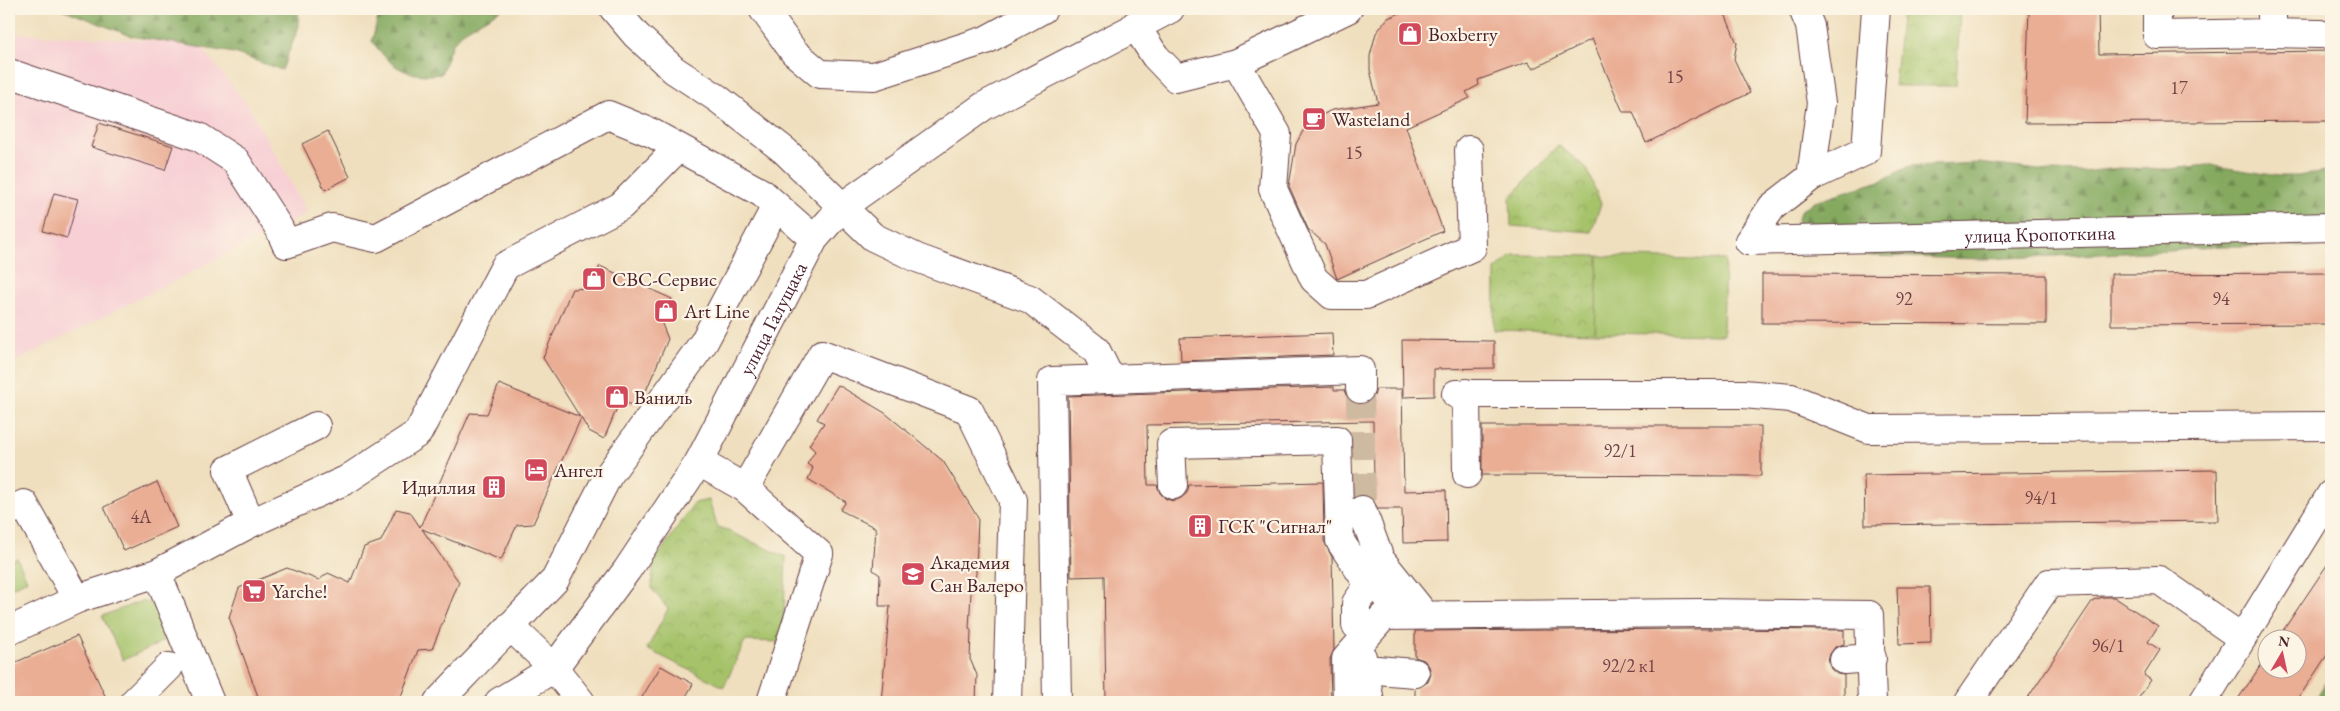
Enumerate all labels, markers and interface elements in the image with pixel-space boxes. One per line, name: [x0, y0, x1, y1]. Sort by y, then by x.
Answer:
shop icon: Boxberry: [1397, 21, 1423, 47]
place label: Boxberry: [1428, 21, 1498, 47]
house number: 15: [1666, 65, 1684, 88]
house number: 17: [2170, 76, 2188, 99]
cafe icon: Wasteland: [1301, 106, 1327, 132]
place label: Wasteland: [1332, 106, 1411, 132]
house number: 15: [1345, 141, 1363, 164]
street label: улица Кропоткина: [1964, 219, 2116, 249]
street label: улица Галущака: [733, 257, 813, 380]
shop icon: СВС-Сервис: [581, 266, 607, 292]
place label: СВС-Сервис: [612, 266, 717, 292]
house number: 92: [1895, 287, 1913, 310]
house number: 94: [2212, 287, 2230, 310]
shop icon: Art Line: [653, 298, 679, 324]
place label: Art Line: [683, 298, 750, 324]
shop icon: Ваниль: [604, 384, 630, 410]
place label: Ваниль: [634, 384, 692, 410]
house number: 92/1: [1603, 439, 1637, 462]
hotel icon: Ангел: [523, 457, 549, 483]
place label: Ангел: [553, 457, 603, 483]
place label: Идиллия: [402, 474, 476, 500]
building icon: Идиллия: [481, 474, 507, 500]
house number: 94/1: [2024, 486, 2058, 509]
house number: 4А: [130, 505, 152, 528]
building icon: ГСК "Сигнал": [1187, 513, 1213, 539]
place label: ГСК "Сигнал": [1218, 513, 1332, 539]
place label: Академия Сан Валеро: [929, 549, 1024, 598]
school or university icon: Академия Сан Валеро: [900, 561, 926, 587]
supermarket icon: Yarche!: [241, 578, 267, 604]
place label: Yarche!: [272, 578, 327, 604]
north arrow: [2258, 628, 2308, 678]
text: N: [2277, 631, 2292, 651]
house number: 96/1: [2091, 634, 2125, 657]
house number: 92/2 к1: [1602, 654, 1656, 677]

